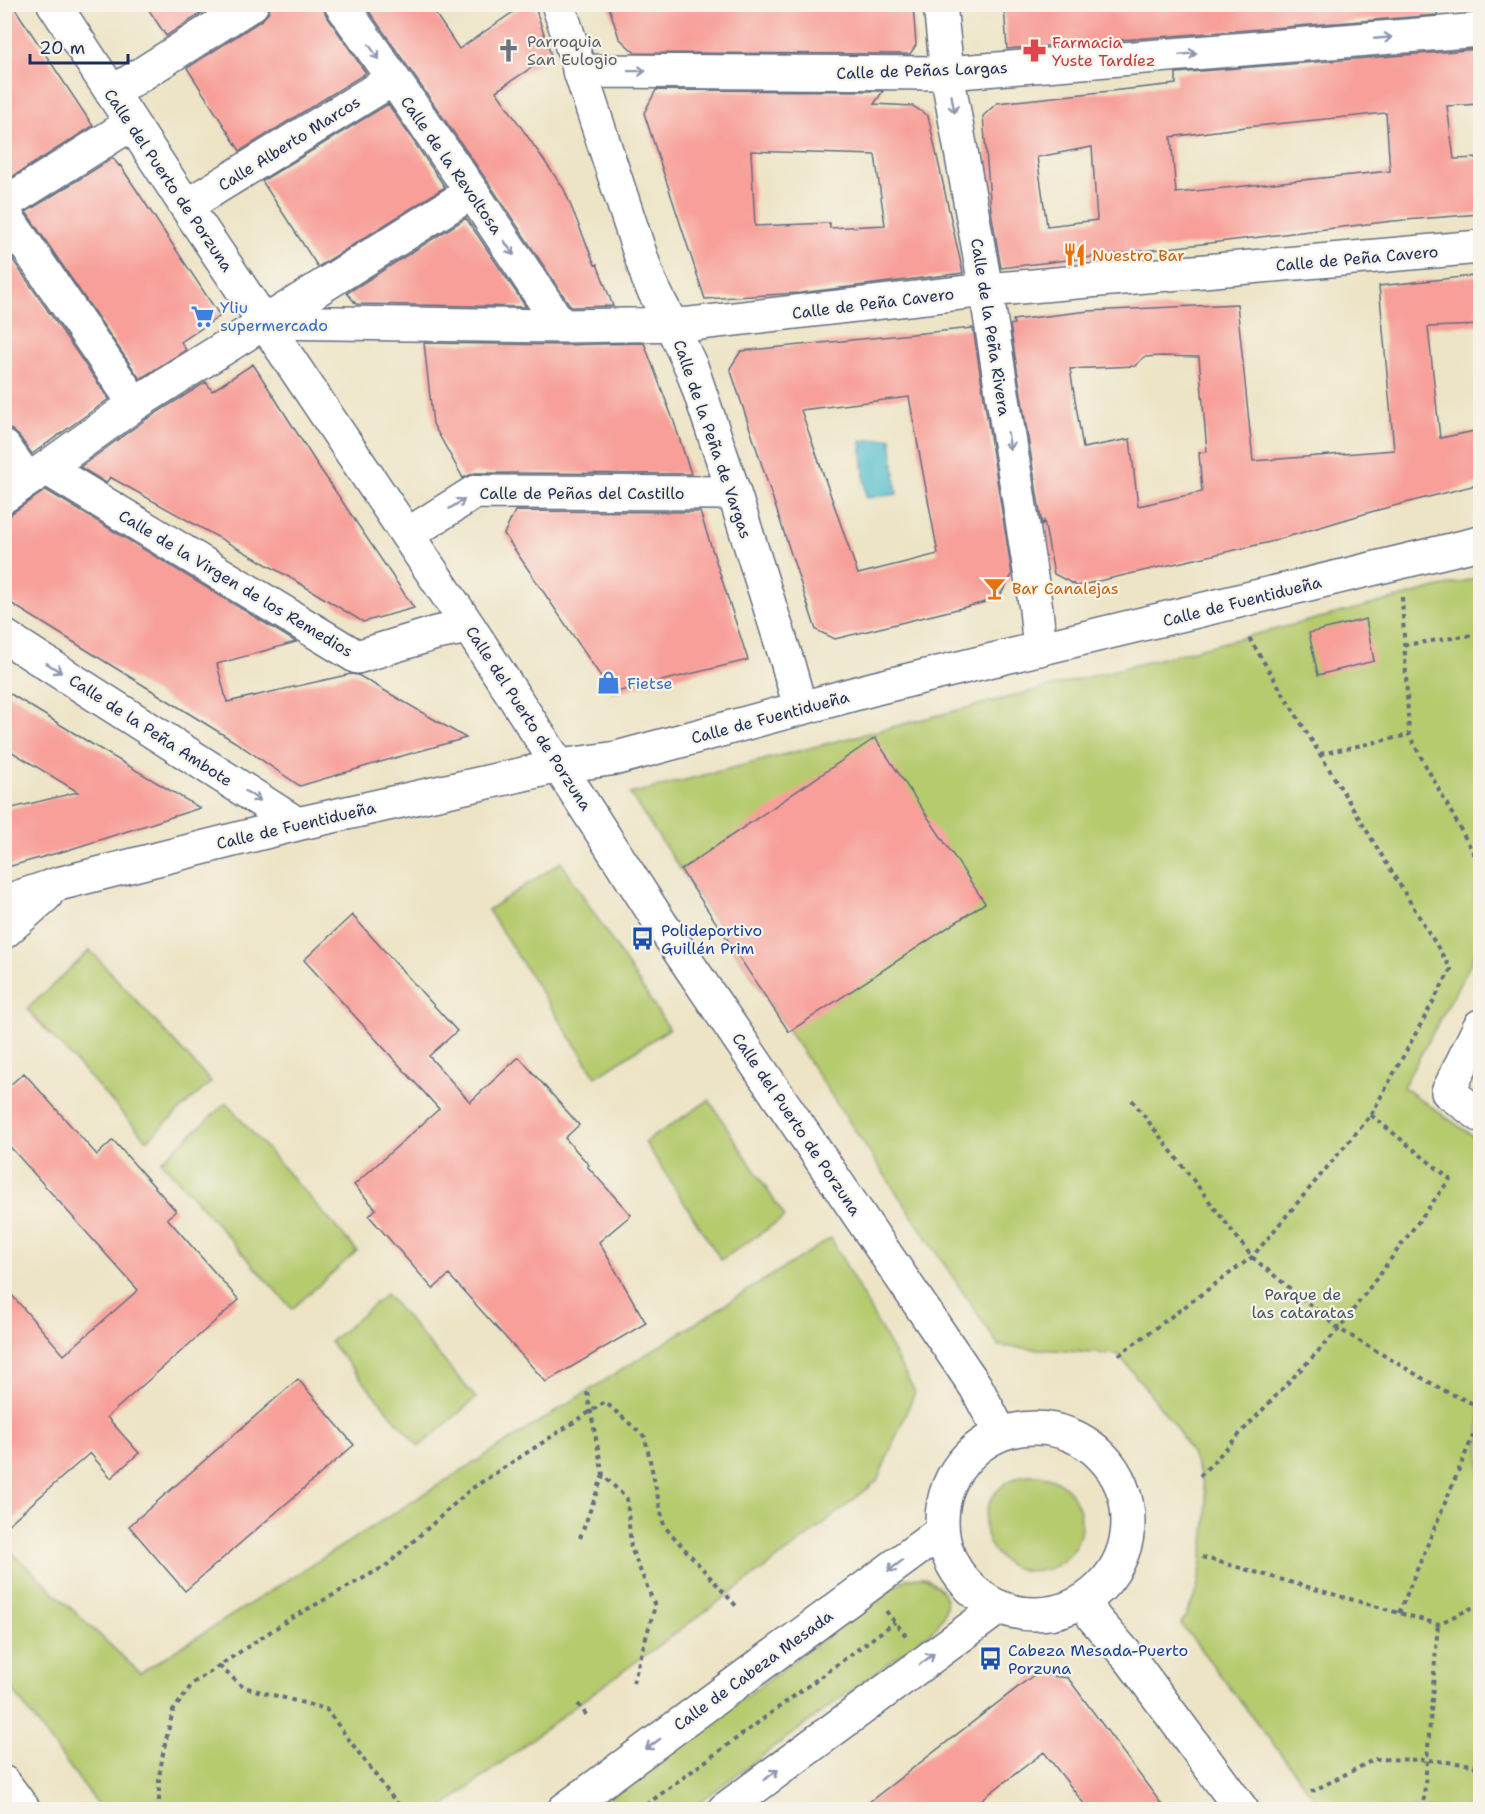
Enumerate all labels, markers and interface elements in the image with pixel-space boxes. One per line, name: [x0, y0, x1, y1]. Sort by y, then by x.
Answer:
scale bar: [30, 27, 128, 65]
place label: Parroquia San Eulogio: [527, 31, 617, 70]
place label: Farmacia Yuste Tardíez: [1052, 32, 1155, 71]
one-way arrow: [1372, 32, 1392, 43]
text: 20 m: [39, 36, 85, 60]
church icon: Parroquia San Eulogio: [496, 37, 522, 63]
pharmacy icon: Farmacia Yuste Tardíez: [1021, 38, 1047, 64]
one-way arrow: [368, 44, 380, 60]
one-way arrow: [1178, 48, 1198, 59]
street label: Calle de Peñas Largas: [836, 57, 1008, 84]
one-way arrow: [627, 65, 646, 77]
street label: Calle del Puerto de Porzuna: [99, 85, 238, 276]
street label: Calle Alberto Marcos: [214, 91, 364, 196]
street label: Calle de la Revoltosa: [396, 92, 507, 238]
one-way arrow: [948, 94, 959, 113]
street label: Calle de la Peña Rivera: [966, 237, 1015, 418]
one-way arrow: [503, 239, 515, 255]
street label: Calle de Peña Cavero: [1275, 241, 1439, 276]
restaurant icon: Nuestro Bar: [1061, 242, 1087, 268]
place label: Nuestro Bar: [1092, 245, 1185, 266]
street label: Calle de Peña Cavero: [791, 283, 955, 324]
place label: Yliu supermercado: [220, 297, 328, 336]
supermarket icon: Yliu supermercado: [189, 303, 215, 329]
street label: Calle de la Peña de Vargas: [669, 337, 756, 541]
one-way arrow: [1004, 431, 1015, 451]
street label: Calle de Peñas del Castillo: [479, 483, 685, 504]
one-way arrow: [448, 497, 465, 510]
street label: Calle de la Virgen de los Remedios: [115, 505, 357, 662]
street label: Calle de Fuentidueña: [1161, 572, 1324, 631]
bar icon: Bar Canalejas: [981, 575, 1007, 601]
place label: Bar Canalejas: [1012, 578, 1119, 599]
street label: Calle del Puerto de Porzuna: [461, 622, 596, 815]
one-way arrow: [45, 662, 62, 674]
street label: Calle de la Peña Ambote: [65, 670, 236, 791]
shop icon: Fietse: [596, 670, 622, 696]
place label: Fietse: [627, 673, 673, 694]
street label: Calle de Fuentidueña: [689, 686, 851, 749]
one-way arrow: [244, 790, 261, 802]
street label: Calle de Fuentidueña: [215, 797, 378, 854]
place label: Polideportivo Guillén Prim: [661, 920, 762, 959]
bus stop icon: Polideportivo Guillén Prim: [630, 926, 656, 952]
street label: Calle del Puerto de Porzuna: [727, 1029, 866, 1220]
park label: Parque de las cataratas: [1252, 1284, 1354, 1323]
one-way arrow: [887, 1559, 903, 1572]
street label: Calle de Cabeza Mesada: [669, 1605, 837, 1735]
place label: Cabeza Mesada-Puerto Porzuna: [1008, 1640, 1188, 1679]
bus stop icon: Cabeza Mesada-Puerto Porzuna: [977, 1646, 1003, 1672]
one-way arrow: [919, 1652, 935, 1665]
one-way arrow: [646, 1738, 662, 1750]
one-way arrow: [762, 1768, 778, 1781]

